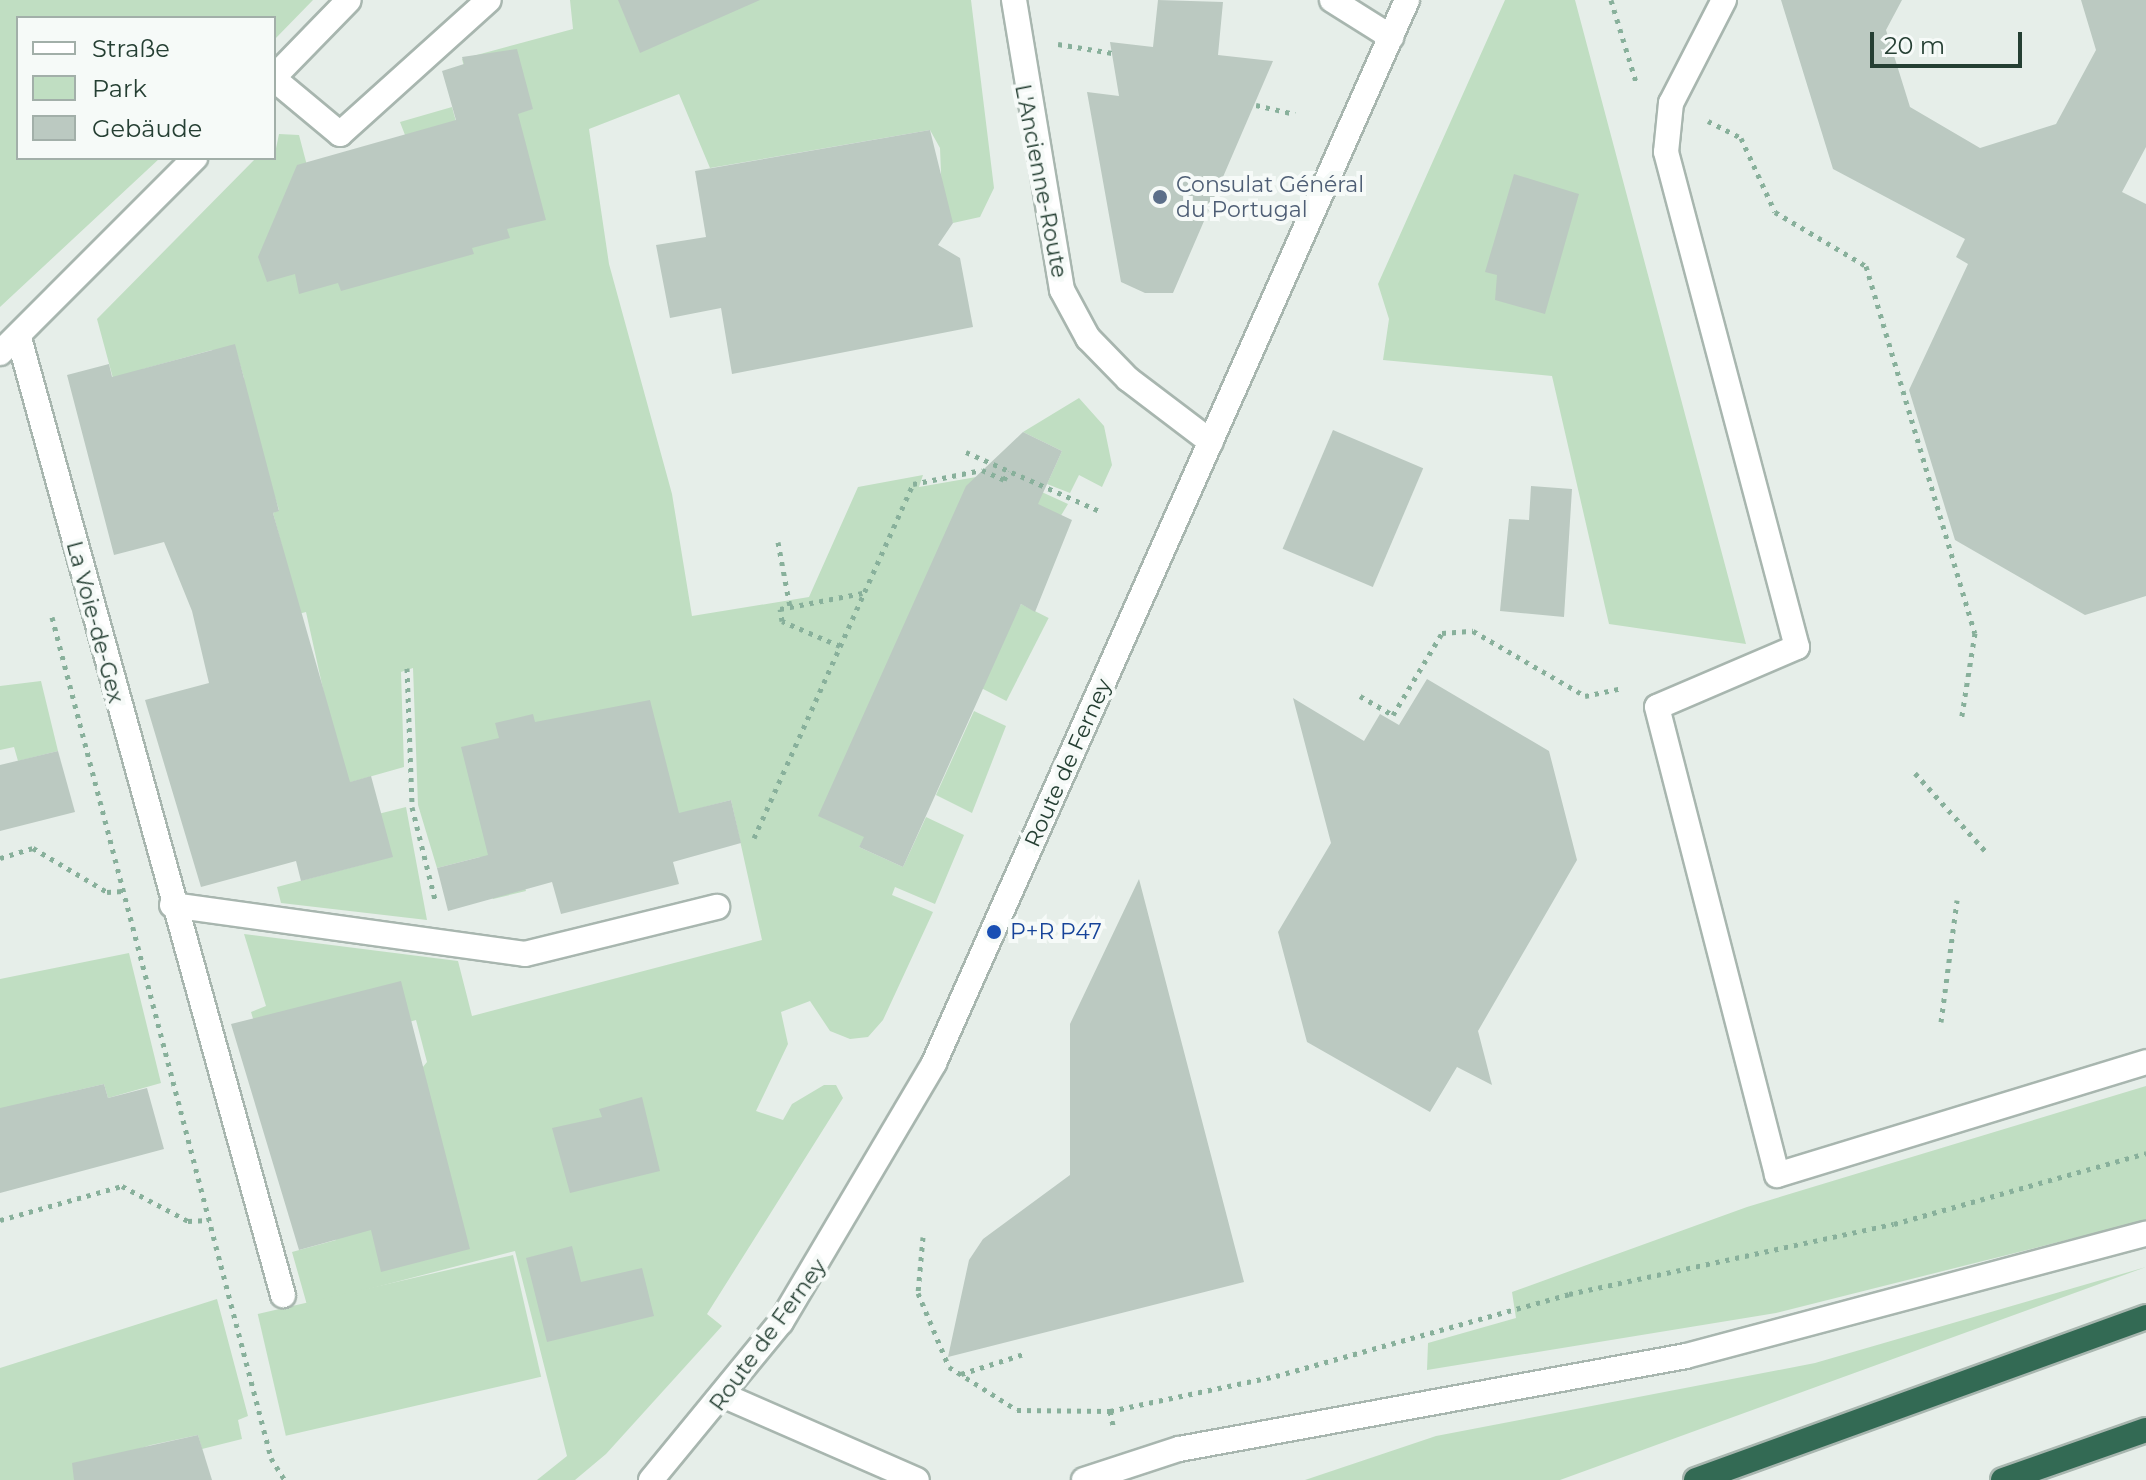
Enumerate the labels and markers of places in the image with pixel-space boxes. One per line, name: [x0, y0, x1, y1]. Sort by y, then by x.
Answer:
place label: Consulat Général du Portugal: [1176, 171, 1364, 222]
marker: Consulat Général du Portugal: [1151, 188, 1169, 206]
place label: P+R P47: [1010, 919, 1102, 945]
marker: P+R P47: [985, 923, 1003, 941]

